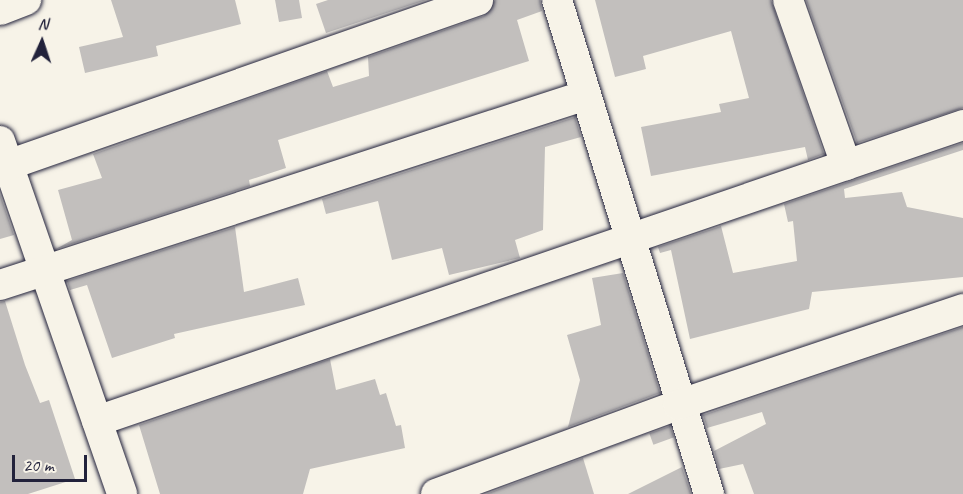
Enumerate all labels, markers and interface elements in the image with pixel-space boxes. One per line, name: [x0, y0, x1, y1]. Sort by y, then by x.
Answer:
north arrow: [12, 12, 72, 72]
text: N: [37, 14, 48, 34]
scale bar: [15, 443, 90, 481]
text: 20 m: [23, 454, 54, 476]

